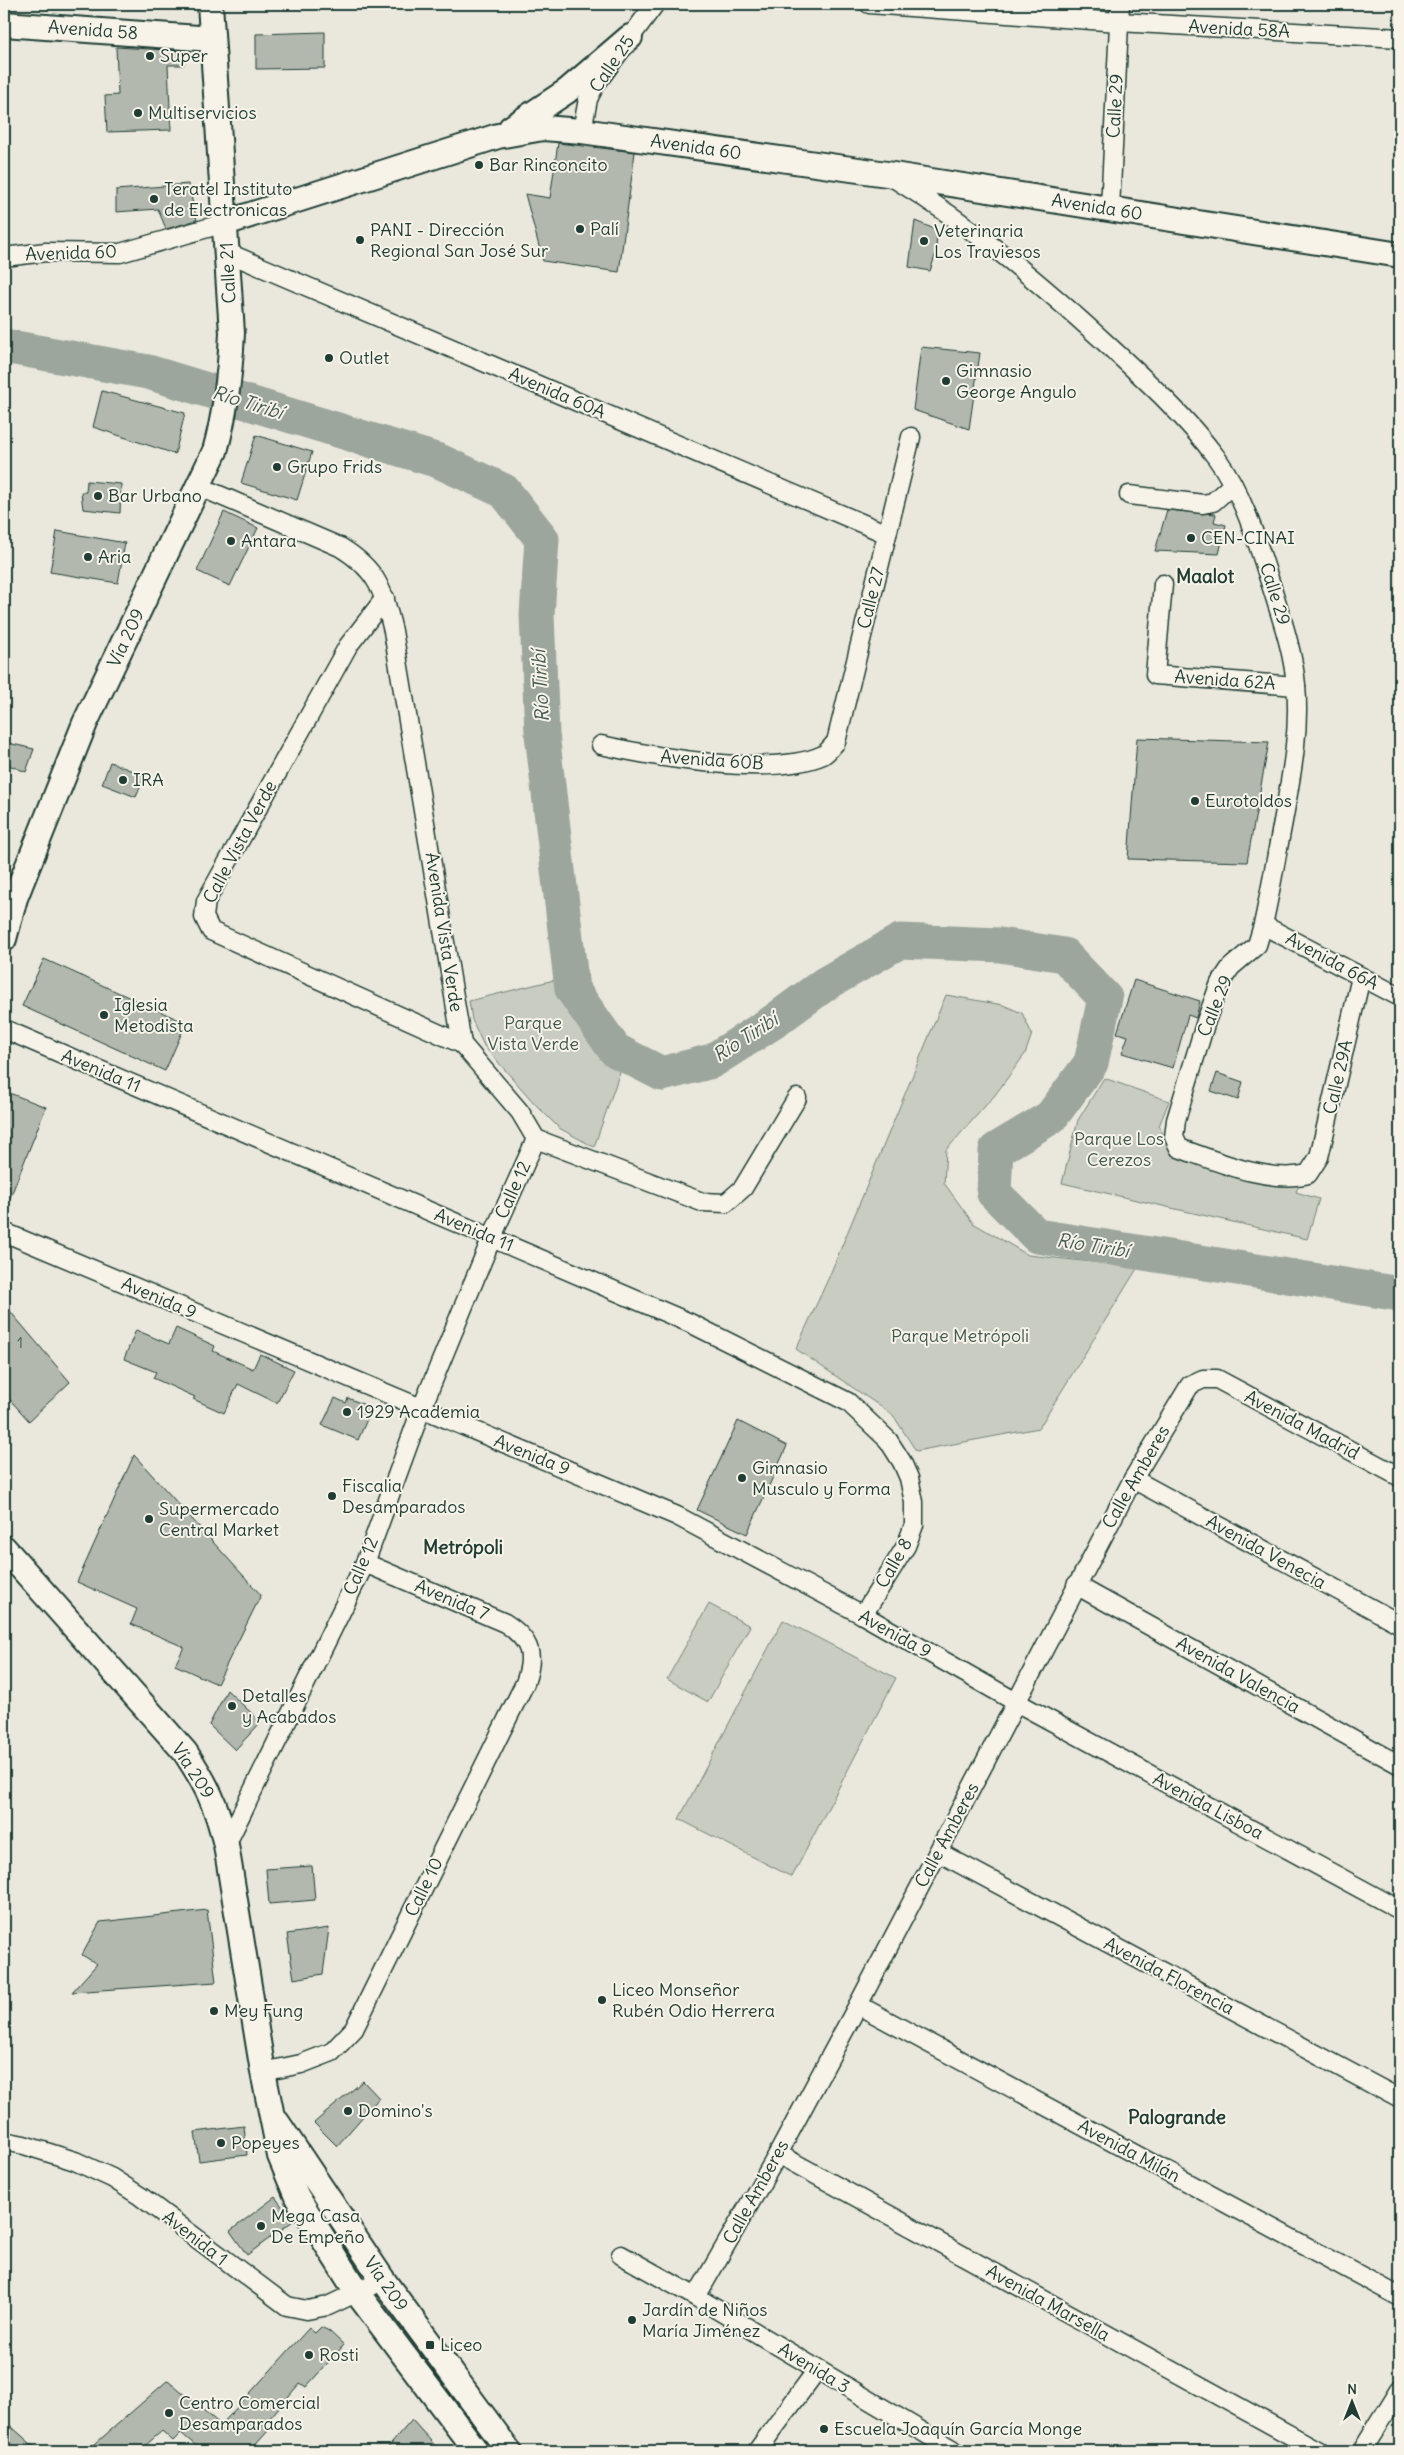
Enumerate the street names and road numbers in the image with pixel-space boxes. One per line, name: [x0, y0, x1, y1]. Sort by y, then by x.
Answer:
street label: Avenida 58A: [1188, 14, 1290, 43]
street label: Avenida 58: [47, 15, 139, 44]
street label: Calle 25: [584, 31, 639, 97]
street label: Calle 29: [1101, 73, 1128, 139]
street label: Avenida 60: [649, 129, 743, 164]
street label: Avenida 60: [1050, 188, 1144, 225]
street label: Avenida 60: [25, 239, 117, 266]
street label: Calle 21: [214, 242, 241, 304]
street label: Avenida 60A: [505, 362, 609, 423]
street label: Calle 29: [1255, 560, 1296, 628]
street label: Calle 27: [852, 565, 889, 631]
street label: Vía 209: [102, 605, 149, 671]
street label: Avenida 62A: [1174, 664, 1276, 695]
street label: Avenida 60B: [660, 744, 764, 775]
street label: Calle Vista Verde: [198, 776, 282, 907]
street label: Avenida Vista Verde: [421, 851, 468, 1013]
street label: Avenida 66A: [1282, 927, 1383, 995]
street label: Calle 29: [1192, 972, 1237, 1040]
street label: Calle 29A: [1318, 1037, 1357, 1116]
street label: Avenida 11: [58, 1044, 144, 1097]
street label: Calle 12: [490, 1157, 536, 1222]
street label: Avenida 11: [431, 1203, 517, 1256]
street label: Avenida 9: [118, 1271, 200, 1324]
street label: Avenida Madrid: [1241, 1385, 1364, 1465]
street label: Calle Amberes: [1097, 1421, 1174, 1533]
street label: Avenida 9: [491, 1429, 574, 1480]
street label: Avenida Venecia: [1202, 1509, 1330, 1594]
street label: Calle 12: [338, 1533, 383, 1598]
street label: Calle 8: [870, 1533, 917, 1592]
street label: Avenida 7: [412, 1574, 493, 1625]
street label: Avenida 9: [855, 1604, 936, 1663]
street label: Avenida Valencia: [1172, 1631, 1304, 1718]
street label: Vía 209: [167, 1739, 220, 1803]
street label: Avenida Lisboa: [1149, 1767, 1267, 1844]
street label: Calle Amberes: [909, 1778, 984, 1891]
street label: Calle 10: [399, 1853, 448, 1920]
street label: Avenida Florencia: [1100, 1932, 1238, 2020]
street label: Avenida Milán: [1074, 2114, 1184, 2187]
street label: Calle Amberes: [717, 2136, 794, 2248]
street label: Avenida 1: [158, 2205, 233, 2270]
street label: Vía 209: [359, 2252, 414, 2316]
street label: Avenida Marsella: [982, 2259, 1114, 2346]
street label: Avenida 3: [774, 2337, 854, 2398]

